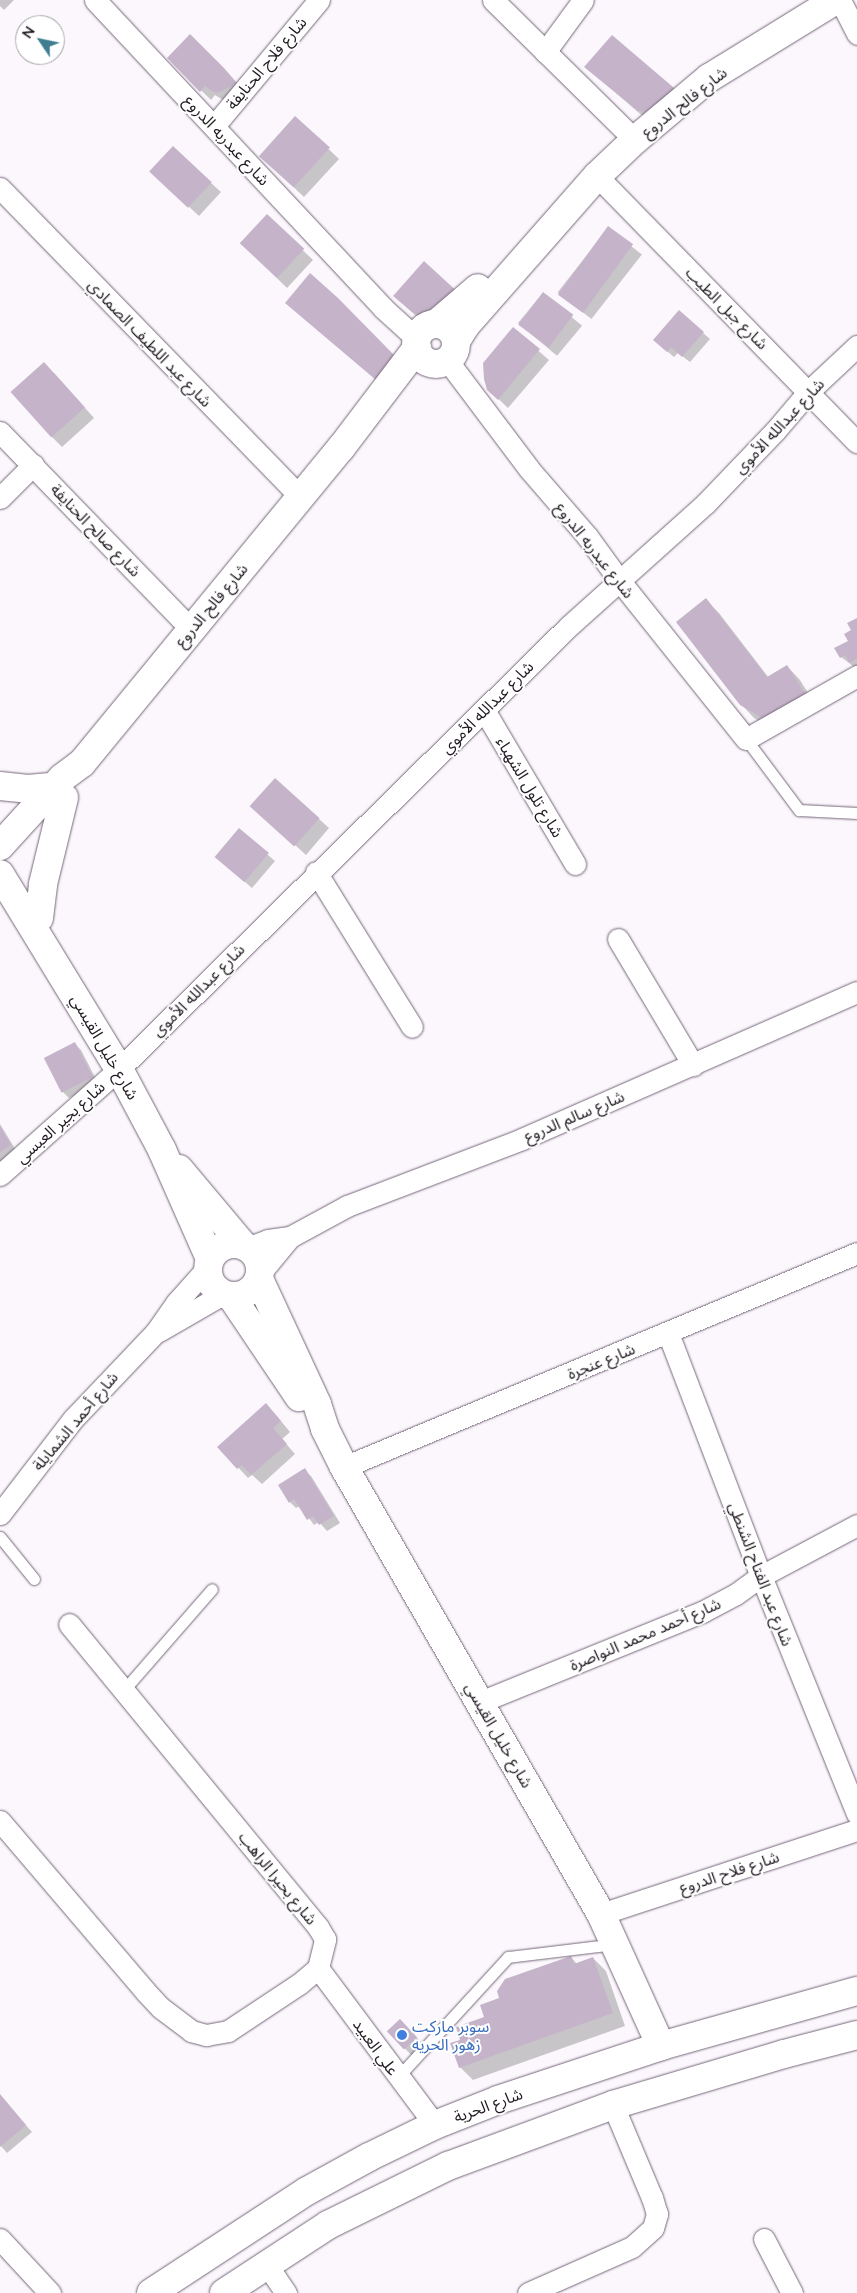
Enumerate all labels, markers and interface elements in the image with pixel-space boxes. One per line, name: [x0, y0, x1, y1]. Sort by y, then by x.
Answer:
street label: شارع فلاح الحنايفة: [222, 13, 310, 113]
north arrow: [15, 15, 65, 65]
text: N: [18, 23, 38, 41]
street label: شارع فالح الدروع: [637, 63, 731, 141]
street label: شارع عبدربه الدروع: [180, 91, 274, 189]
street label: شارع جبل الطيب: [682, 263, 772, 353]
street label: شارع عبد اللطيف الصمادي: [84, 275, 216, 411]
street label: شارع عبدالله الأموي: [730, 374, 828, 478]
street label: شارع صالح الحنايفة: [47, 480, 145, 580]
street label: شارع عبدربه الدروع: [552, 498, 638, 602]
street label: شارع فالح الدروع: [170, 559, 252, 651]
street label: شارع عبدالله الأموي: [437, 657, 537, 757]
street label: شارع تلول الشهباء: [492, 733, 568, 841]
street label: شارع عبدالله الأموي: [148, 940, 248, 1040]
street label: شارع خليل القيسي: [67, 991, 143, 1103]
street label: شارع بجير العبسي: [11, 1077, 109, 1167]
street label: شارع سالم الدروع: [521, 1086, 627, 1146]
street label: شارع عنجرة: [564, 1339, 638, 1383]
street label: شارع أحمد الشمايلة: [28, 1368, 122, 1474]
street label: شارع عبد الفتاح الشنطي: [725, 1499, 797, 1649]
street label: شارع أحمد محمد النواصرة: [567, 1593, 723, 1675]
street label: شارع خليل القيسي: [461, 1679, 537, 1791]
street label: شارع بحيرا الراهب: [235, 1828, 321, 1928]
street label: شارع فلاح الدروع: [677, 1847, 781, 1897]
street label: علي العبيد: [349, 2015, 403, 2079]
place label: سوبر ماركت زهور الحريه: [412, 2016, 489, 2054]
marker: سوبر ماركت زهور الحريه: [396, 2029, 408, 2041]
street label: شارع الحرية: [451, 2084, 525, 2126]

